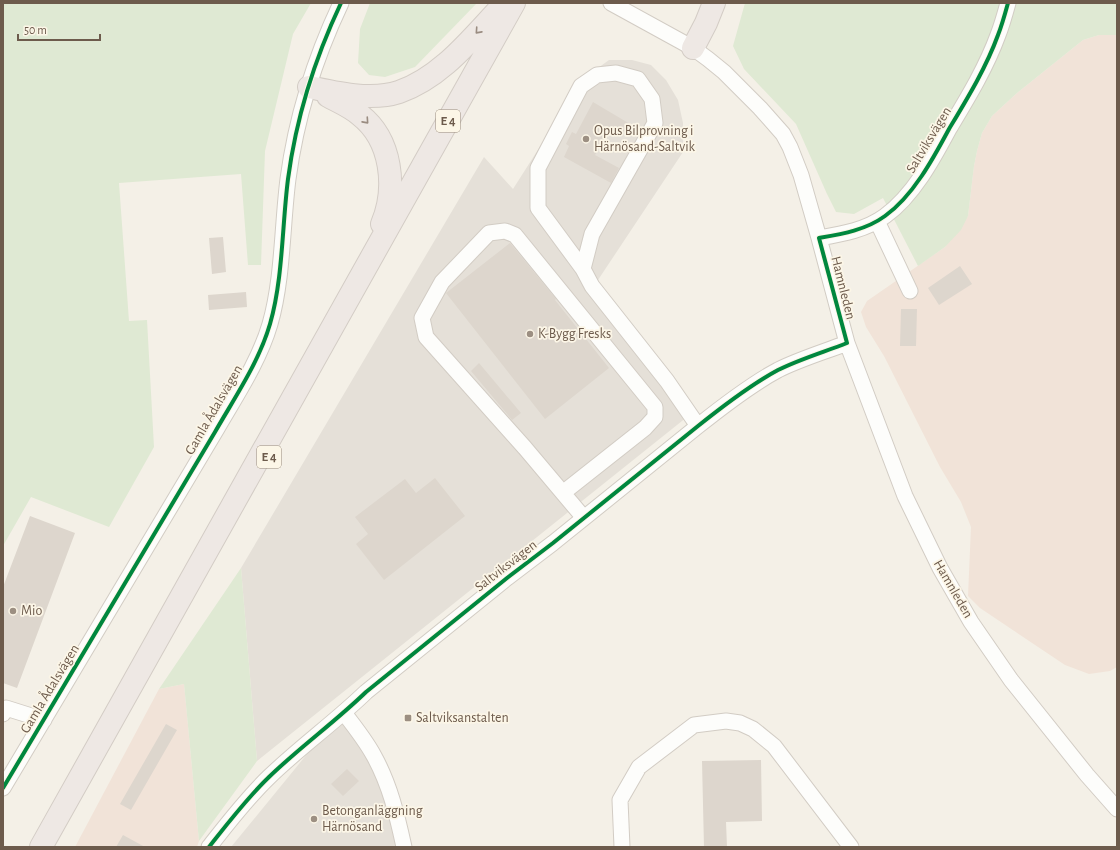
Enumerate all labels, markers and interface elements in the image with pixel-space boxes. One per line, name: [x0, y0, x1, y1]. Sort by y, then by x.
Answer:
scale bar: [18, 16, 100, 42]
text: 50 m: [24, 24, 47, 36]
one-way arrow: [476, 27, 483, 34]
street label: Saltviksvägen: [904, 105, 954, 175]
road number: E 4: [436, 110, 460, 132]
one-way arrow: [362, 116, 369, 124]
place label: Opus Bilprovning i Härnösand-Saltvik: [594, 124, 696, 154]
marker: Opus Bilprovning i Härnösand-Saltvik: [581, 134, 591, 144]
street label: Hamnleden: [828, 255, 858, 321]
place label: K-Bygg Fresks: [538, 327, 611, 341]
marker: K-Bygg Fresks: [525, 329, 535, 339]
street label: Gamla Ådalsvägen: [181, 362, 245, 457]
road number: E 4: [257, 446, 281, 468]
street label: Saltviksvägen: [472, 538, 540, 594]
street label: Hamnleden: [931, 557, 975, 621]
place label: Mio: [21, 604, 42, 618]
marker: Mio: [8, 606, 18, 616]
street label: Gamla Ådalsvägen: [16, 641, 82, 736]
place label: Saltviksanstalten: [416, 711, 509, 725]
marker: Saltviksanstalten: [403, 713, 413, 723]
place label: Betonganläggning Härnösand: [322, 804, 423, 834]
marker: Betonganläggning Härnösand: [309, 814, 319, 824]

